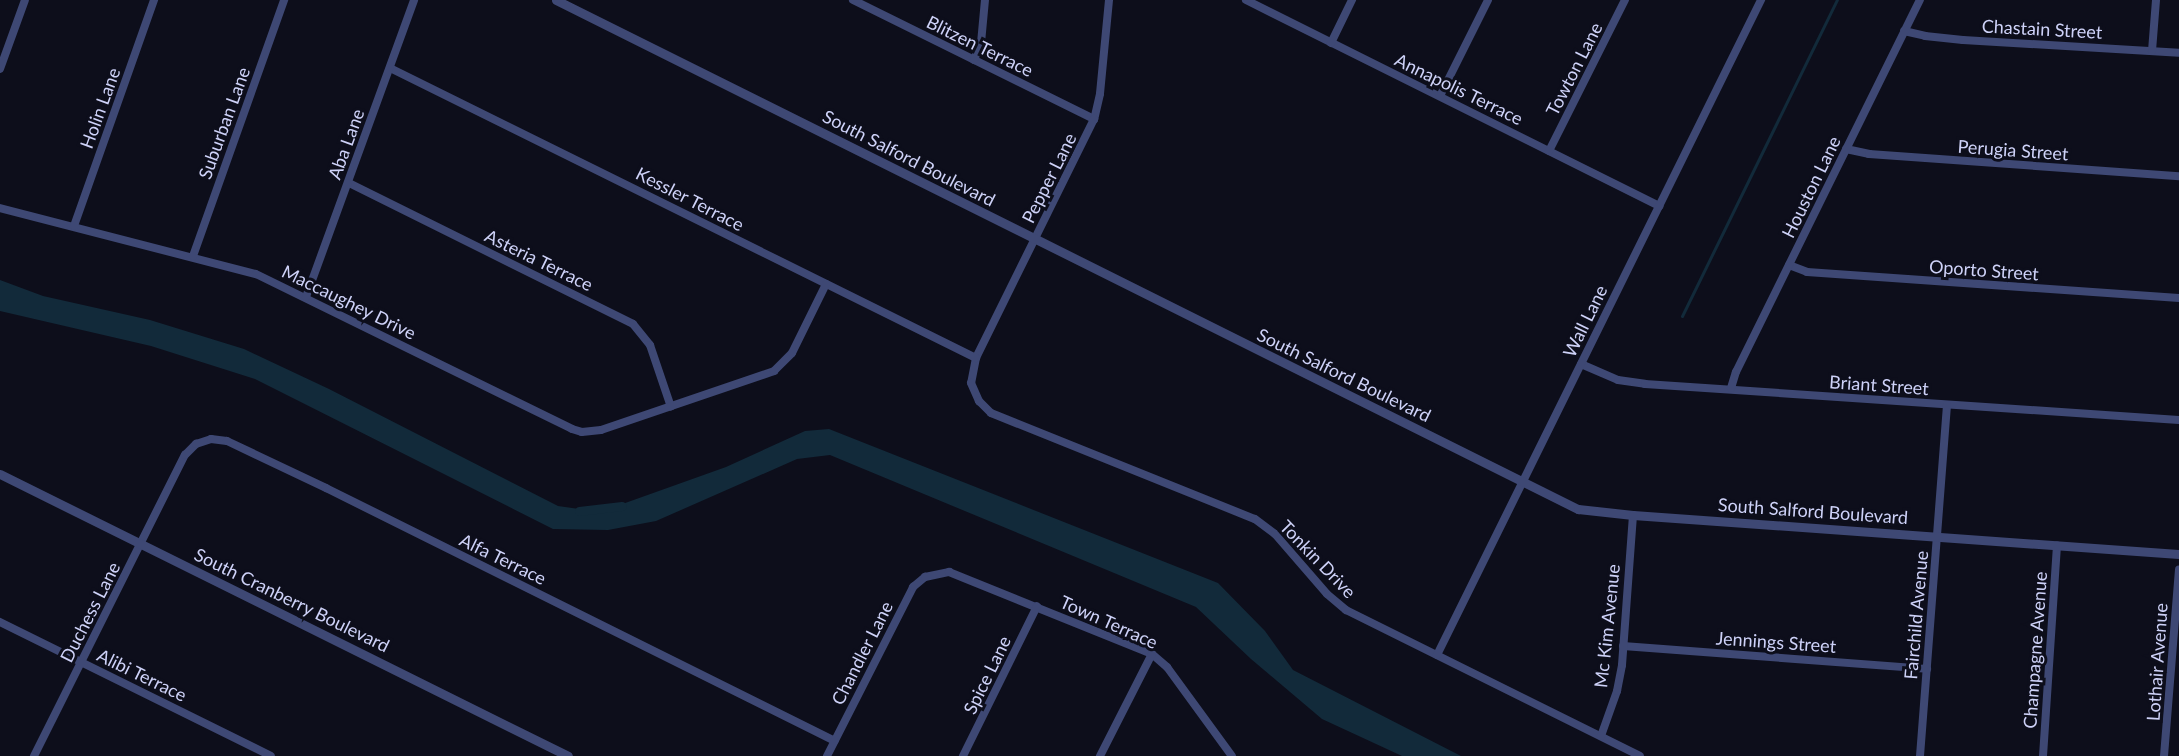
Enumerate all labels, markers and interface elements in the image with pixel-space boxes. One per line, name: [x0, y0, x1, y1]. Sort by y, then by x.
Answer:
street label: Blitzen Terrace: [923, 11, 1037, 81]
street label: Chastain Street: [1981, 15, 2103, 43]
street label: Towton Lane: [1541, 19, 1607, 119]
street label: Annapolis Terrace: [1391, 49, 1527, 129]
street label: Suburban Lane: [194, 64, 254, 182]
street label: Holin Lane: [75, 65, 125, 151]
street label: South Salford Boulevard: [819, 105, 999, 211]
street label: Aba Lane: [323, 106, 369, 182]
street label: Pepper Lane: [1017, 129, 1081, 227]
street label: Houston Lane: [1777, 133, 1845, 241]
street label: Perugia Street: [1957, 135, 2069, 165]
street label: Kessler Terrace: [632, 162, 748, 236]
street label: Asteria Terrace: [481, 224, 597, 296]
street label: Oporto Street: [1929, 255, 2039, 285]
street label: Maccaughey Drive: [278, 260, 420, 344]
street label: Wall Lane: [1558, 281, 1612, 361]
street label: South Salford Boulevard: [1254, 324, 1434, 426]
street label: Briant Street: [1829, 371, 1929, 399]
street label: South Salford Boulevard: [1717, 494, 1909, 528]
street label: Tonkin Drive: [1276, 516, 1360, 602]
street label: Alfa Terrace: [456, 529, 550, 589]
street label: South Cranberry Boulevard: [191, 543, 393, 657]
street label: Fairchild Avenue: [1900, 549, 1932, 681]
street label: Duchess Lane: [55, 558, 125, 666]
street label: Mc Kim Avenue: [1590, 563, 1624, 689]
street label: Champagne Avenue: [2019, 570, 2051, 730]
street label: Town Terrace: [1057, 591, 1161, 653]
street label: Chandler Lane: [827, 597, 897, 709]
street label: Lothair Avenue: [2142, 602, 2172, 722]
street label: Jennings Street: [1715, 627, 1837, 657]
street label: Spice Lane: [959, 632, 1015, 718]
street label: Alibi Terrace: [93, 644, 191, 706]

